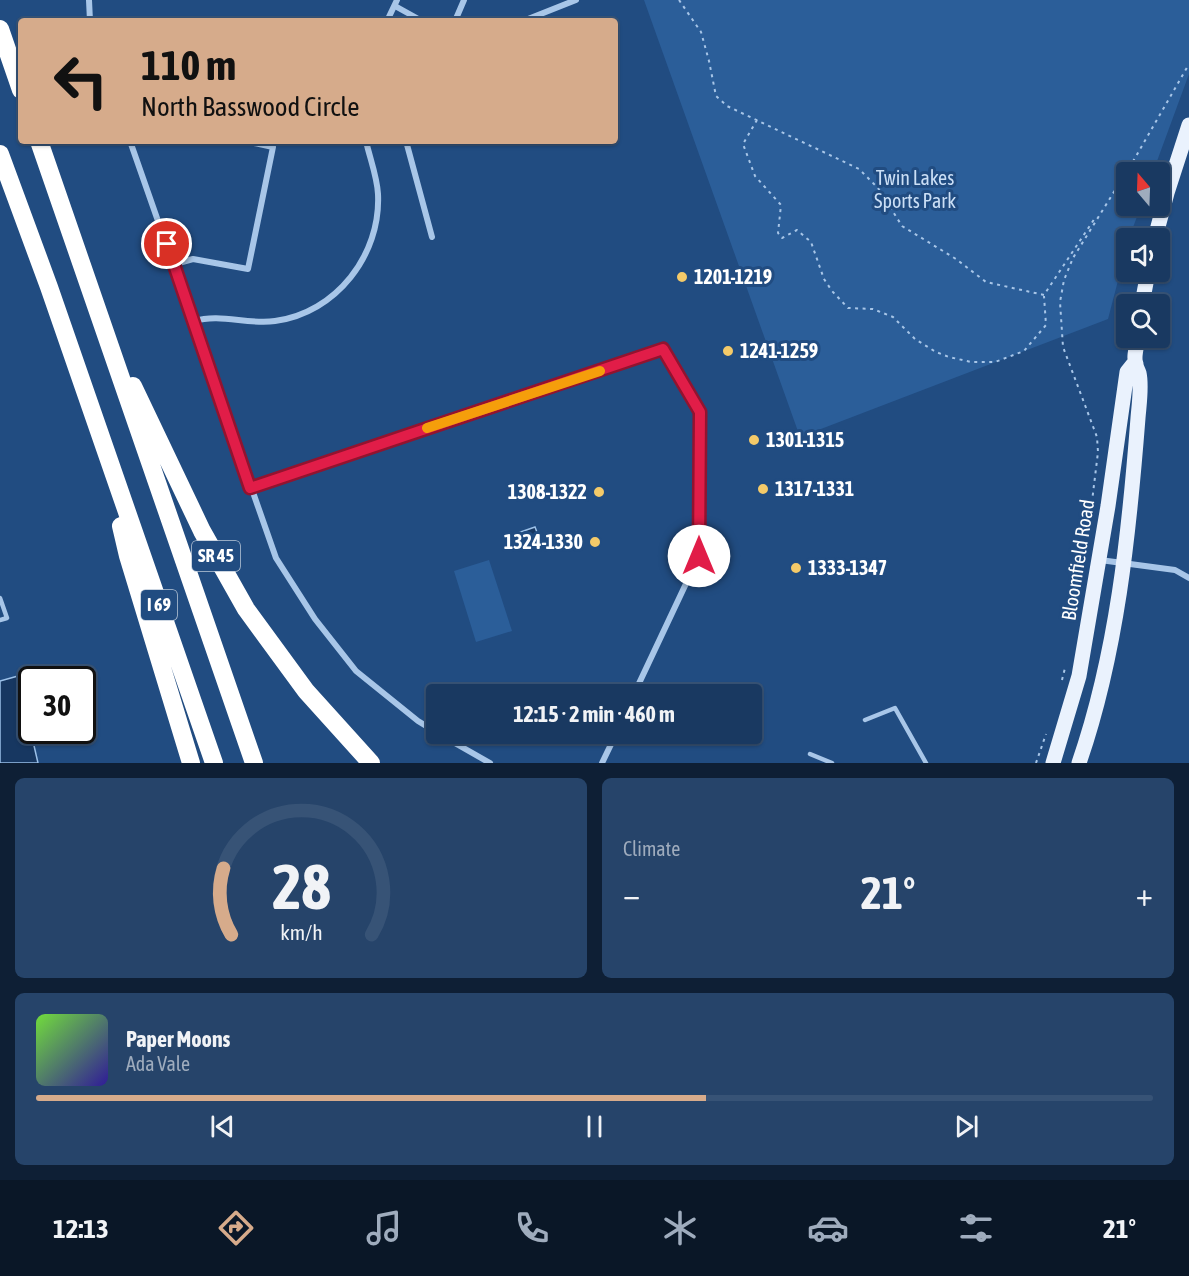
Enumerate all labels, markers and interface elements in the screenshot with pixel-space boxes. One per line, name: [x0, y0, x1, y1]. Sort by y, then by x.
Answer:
text: 110 m: [141, 41, 236, 89]
icon: left: [42, 42, 120, 120]
text: North Basswood Circle: [141, 91, 359, 122]
north arrow: [1116, 162, 1170, 216]
map controls: [1116, 162, 1170, 348]
park label: Twin Lakes Sports Park: [874, 166, 956, 212]
pin: [141, 218, 192, 269]
icon: arrive: [150, 227, 183, 260]
button: sound: [1116, 228, 1170, 282]
place label: 1201-1219: [694, 265, 772, 288]
marker: 1201-1219: [675, 270, 689, 284]
button: search: [1116, 294, 1170, 348]
place label: 1241-1259: [740, 339, 818, 362]
marker: 1241-1259: [721, 344, 735, 358]
place label: 1301-1315: [766, 428, 844, 451]
marker: 1301-1315: [747, 433, 761, 447]
place label: 1317-1331: [775, 477, 854, 500]
place label: 1308-1322: [508, 480, 587, 503]
marker: 1317-1331: [756, 482, 770, 496]
marker: 1308-1322: [592, 485, 606, 499]
street label: Bloomfield Road: [1057, 498, 1098, 622]
position arrow: [667, 524, 731, 588]
place label: 1324-1330: [504, 530, 583, 553]
marker: 1324-1330: [588, 535, 602, 549]
road number: SR 45: [192, 541, 240, 571]
place label: 1333-1347: [808, 556, 887, 579]
marker: 1333-1347: [789, 561, 803, 575]
road number: I 69: [141, 590, 177, 620]
speed limit sign: 30: [18, 666, 96, 744]
text: 12:15 · 2 min · 460 m: [513, 701, 675, 727]
text: Climate: [623, 837, 680, 860]
text: 28: [272, 851, 330, 922]
text: 21°: [861, 867, 915, 919]
text: −: [623, 875, 640, 913]
text: +: [1136, 875, 1153, 913]
text: km/h: [280, 920, 322, 945]
text: Paper Moons: [126, 1026, 230, 1052]
text: Ada Vale: [126, 1052, 190, 1075]
icon: previous: [206, 1110, 239, 1143]
icon: pause: [578, 1110, 611, 1143]
icon: next: [950, 1110, 983, 1143]
icon: directions: [215, 1207, 257, 1249]
icon: music: [363, 1207, 405, 1249]
icon: phone: [511, 1207, 553, 1249]
icon: climate: [659, 1207, 701, 1249]
icon: car: [807, 1207, 849, 1249]
icon: filters: [955, 1207, 997, 1249]
text: 12:13: [53, 1213, 109, 1244]
text: 21°: [1103, 1213, 1136, 1244]

